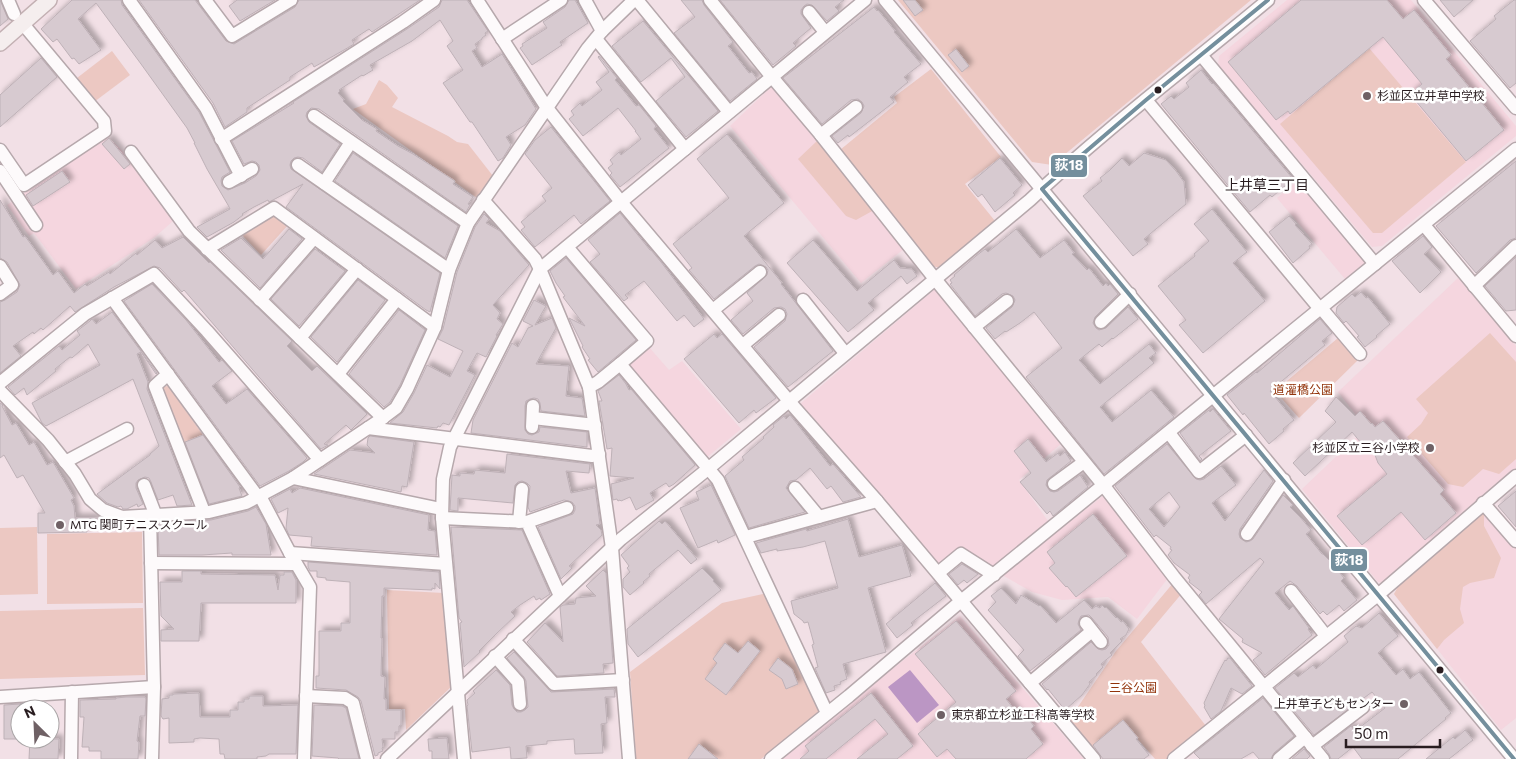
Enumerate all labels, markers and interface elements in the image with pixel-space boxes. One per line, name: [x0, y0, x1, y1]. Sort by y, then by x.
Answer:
unlabelled marker: [1153, 85, 1163, 95]
place label: 杉並区立井草中学校: [1377, 88, 1485, 102]
marker: 杉並区立井草中学校: [1361, 90, 1373, 102]
line badge: 荻18: [1050, 154, 1088, 178]
text: 荻18: [1055, 156, 1084, 173]
district label: 上井草三丁目: [1225, 176, 1309, 193]
park label: 道灌橋公園: [1273, 382, 1333, 396]
place label: 杉並区立三谷小学校: [1312, 440, 1420, 454]
marker: 杉並区立三谷小学校: [1424, 442, 1436, 454]
place label: MTG 関町テニススクール: [70, 517, 207, 531]
marker: MTG 関町テニススクール: [54, 519, 66, 531]
line badge: 荻18: [1330, 548, 1368, 572]
text: 荻18: [1335, 551, 1364, 568]
unlabelled marker: [1435, 665, 1445, 675]
park label: 三谷公園: [1109, 680, 1157, 694]
place label: 上井草子どもセンター: [1274, 696, 1394, 710]
marker: 上井草子どもセンター: [1398, 698, 1410, 710]
north arrow: [10, 699, 60, 749]
text: N: [21, 702, 38, 722]
place label: 東京都立杉並工科高等学校: [951, 707, 1095, 721]
marker: 東京都立杉並工科高等学校: [935, 709, 947, 721]
scale bar: [1346, 716, 1440, 748]
text: 50 m: [1354, 724, 1388, 742]

